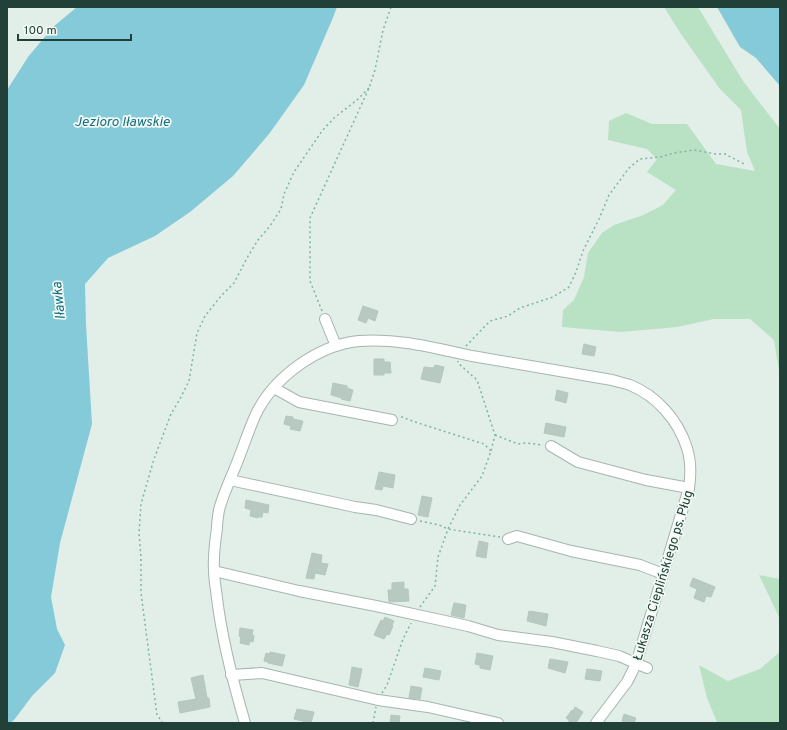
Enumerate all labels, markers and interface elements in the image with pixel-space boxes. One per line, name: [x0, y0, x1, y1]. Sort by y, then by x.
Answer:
scale bar: [18, 16, 131, 42]
text: 100 m: [24, 23, 57, 39]
water label: Jezioro Iławskie: [74, 114, 170, 131]
water label: Iławka: [49, 280, 70, 321]
street label: Łukasza Cieplińskiego ps. Pług: [630, 489, 697, 663]

